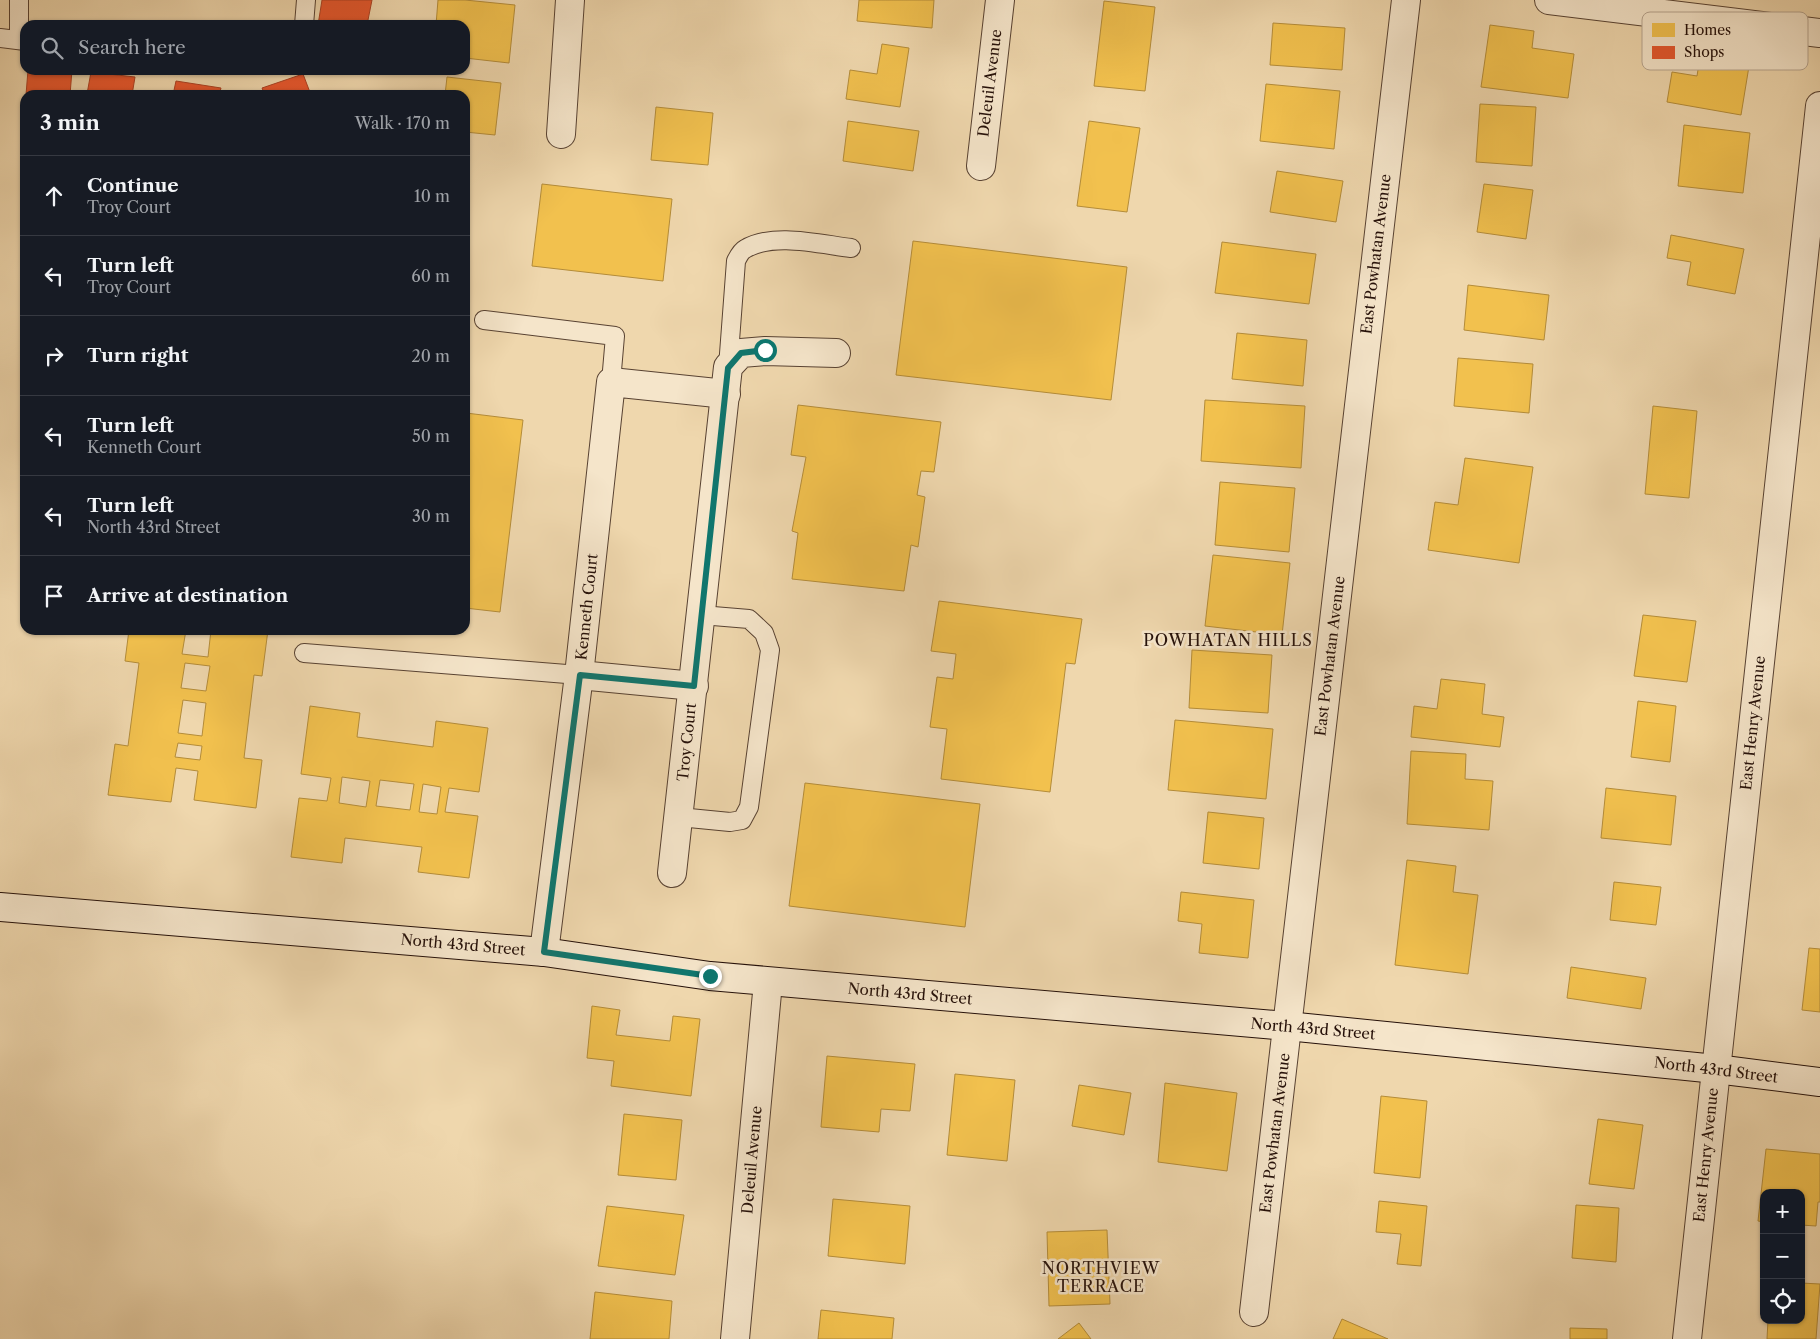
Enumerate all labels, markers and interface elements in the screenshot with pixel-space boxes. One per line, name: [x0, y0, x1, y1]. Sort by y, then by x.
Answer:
legend: [1642, 12, 1808, 70]
search box: [20, 20, 470, 75]
text: Homes: [1684, 21, 1731, 39]
street label: Deleuil Avenue: [973, 28, 1006, 138]
icon: search: [38, 34, 66, 62]
text: Search here: [78, 36, 186, 59]
text: Shops: [1684, 43, 1724, 61]
text: 3 min: [40, 110, 100, 135]
text: Walk · 170 m: [355, 113, 450, 133]
street label: East Powhatan Avenue: [1356, 173, 1395, 335]
text: Continue: [87, 174, 179, 197]
icon: ahead: [40, 182, 68, 210]
text: 10 m: [414, 186, 450, 206]
text: Troy Court: [87, 197, 171, 217]
text: Turn left: [87, 254, 174, 277]
icon: left: [40, 262, 68, 290]
text: 60 m: [411, 266, 450, 286]
text: Troy Court: [87, 277, 171, 297]
route start: [754, 339, 777, 362]
icon: right: [40, 342, 68, 370]
text: Turn right: [87, 344, 188, 367]
text: 20 m: [411, 346, 450, 366]
text: Turn left: [87, 414, 174, 437]
icon: left: [40, 422, 68, 450]
text: 50 m: [412, 426, 450, 446]
text: Kenneth Court: [87, 437, 201, 457]
text: Turn left: [87, 494, 174, 517]
icon: left: [40, 502, 68, 530]
text: 30 m: [412, 506, 450, 526]
text: North 43rd Street: [87, 517, 220, 537]
street label: Kenneth Court: [571, 552, 602, 661]
street label: East Powhatan Avenue: [1310, 575, 1349, 737]
icon: arrive: [40, 582, 68, 610]
text: Arrive at destination: [87, 584, 288, 607]
district label: POWHATAN HILLS: [1143, 630, 1313, 650]
street label: East Henry Avenue: [1736, 655, 1769, 791]
street label: Troy Court: [673, 701, 700, 782]
street label: North 43rd Street: [400, 930, 527, 959]
route end: [699, 965, 722, 988]
street label: North 43rd Street: [847, 979, 974, 1008]
street label: North 43rd Street: [1250, 1014, 1377, 1043]
street label: East Powhatan Avenue: [1255, 1052, 1294, 1214]
street label: North 43rd Street: [1653, 1052, 1780, 1087]
street label: East Henry Avenue: [1689, 1087, 1722, 1223]
street label: Deleuil Avenue: [737, 1105, 766, 1215]
map controls: [1760, 1189, 1805, 1324]
button: +: [1760, 1189, 1805, 1234]
button: −: [1760, 1234, 1805, 1279]
district label: NORTHVIEW TERRACE: [1042, 1258, 1160, 1296]
button: locate: [1760, 1279, 1805, 1324]

